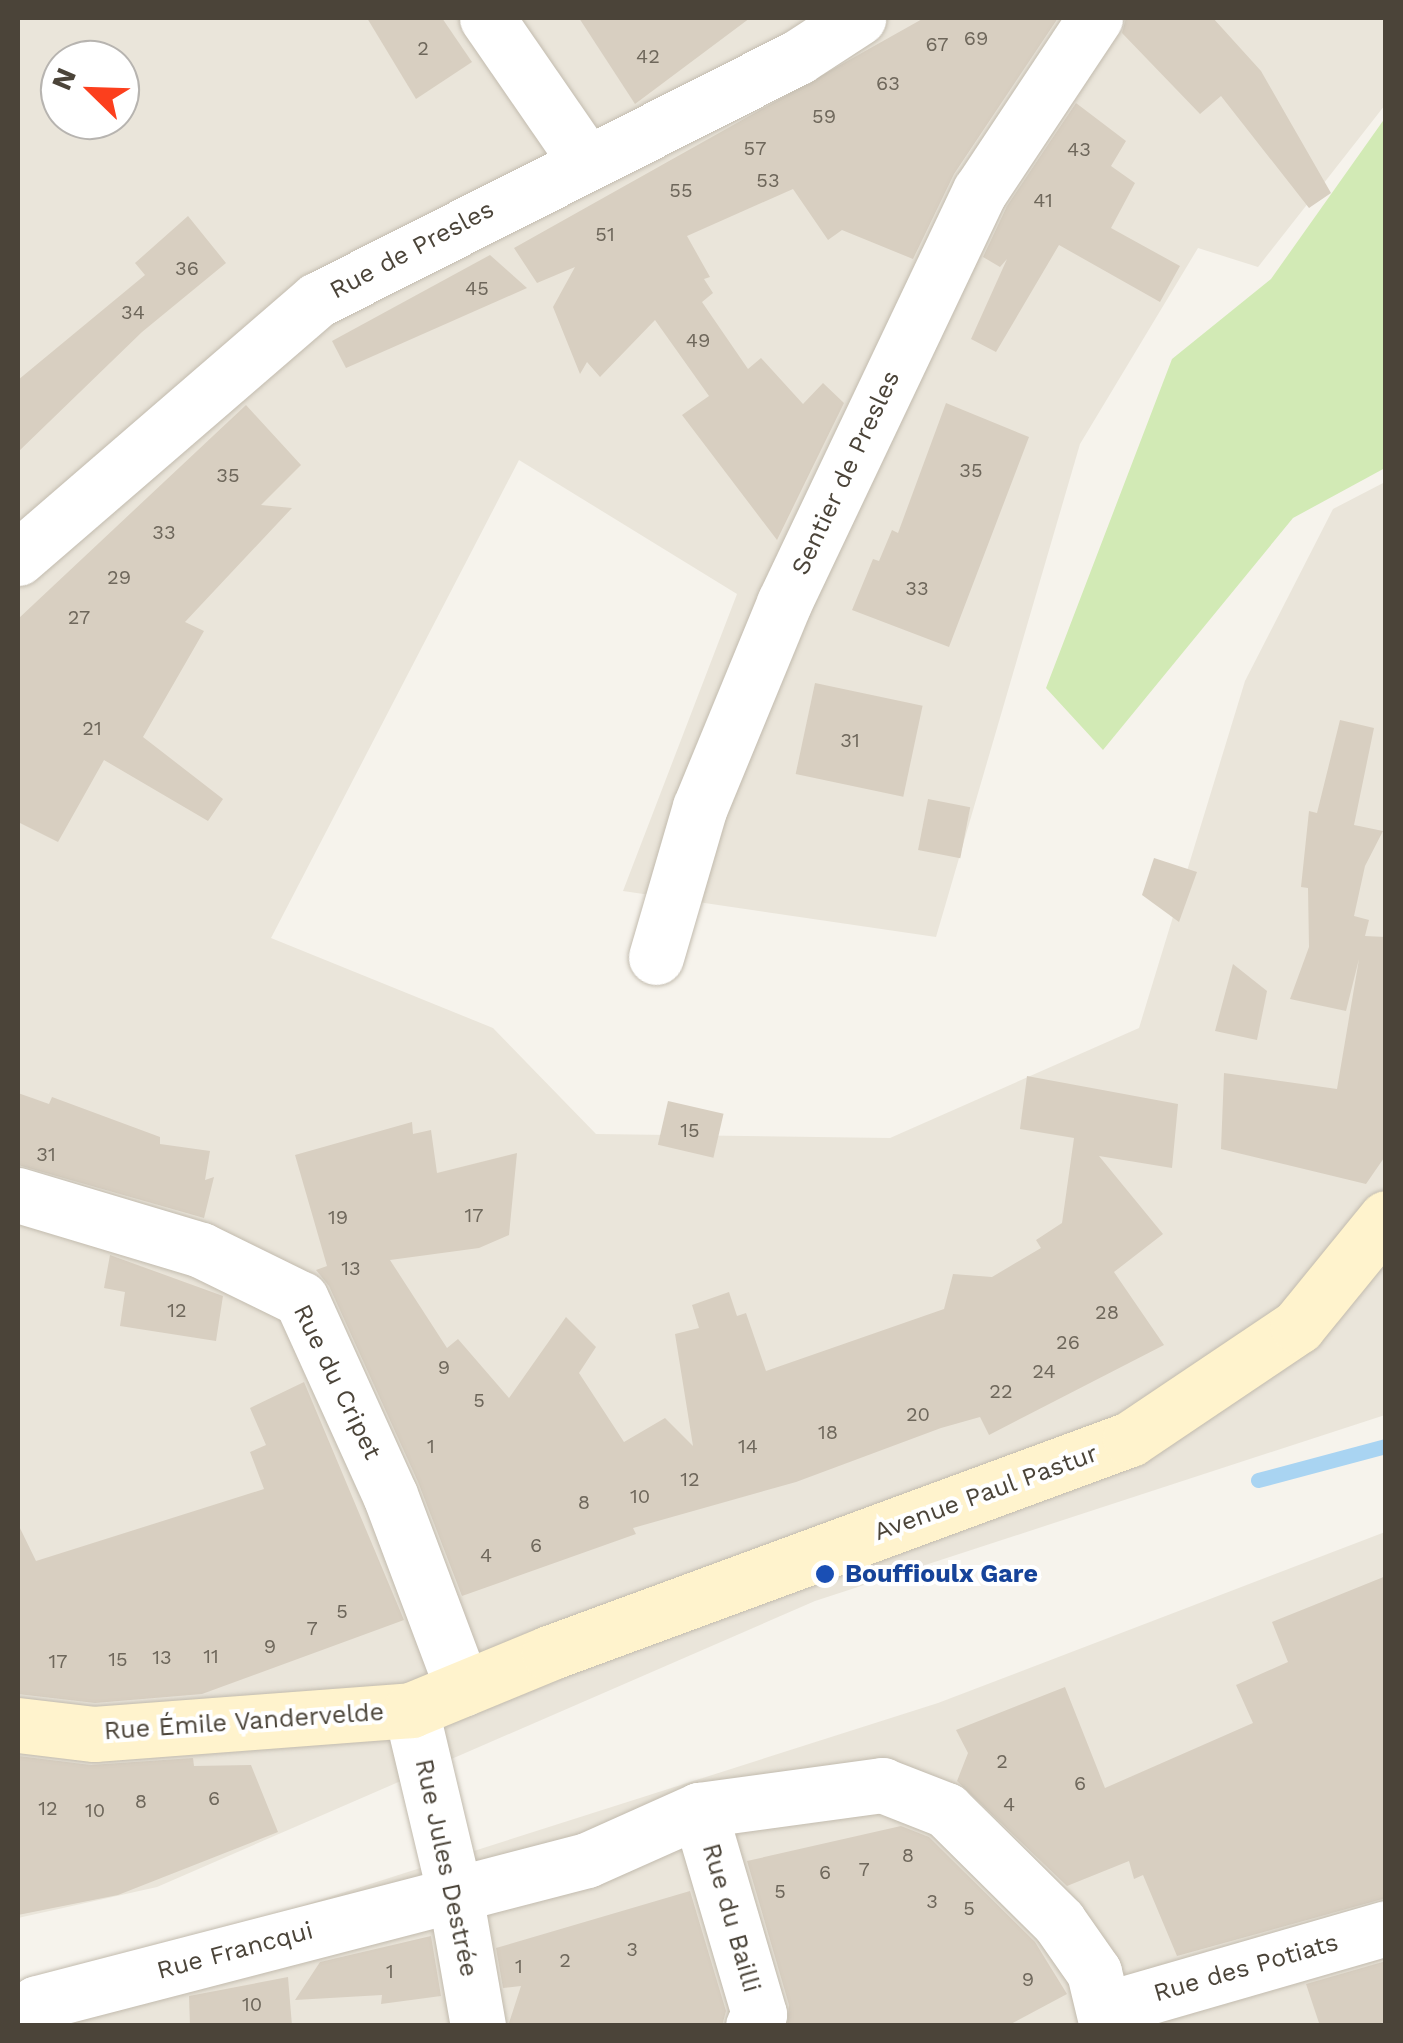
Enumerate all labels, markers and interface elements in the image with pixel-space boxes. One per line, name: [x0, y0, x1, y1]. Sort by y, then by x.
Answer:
house number: 69: [964, 26, 988, 50]
house number: 67: [925, 32, 949, 56]
house number: 2: [417, 36, 429, 60]
north arrow: [40, 40, 140, 140]
house number: 42: [636, 44, 660, 68]
text: N: [45, 63, 83, 95]
house number: 63: [876, 71, 900, 95]
house number: 59: [812, 104, 836, 128]
house number: 57: [744, 136, 766, 160]
house number: 43: [1067, 137, 1091, 161]
house number: 53: [756, 168, 780, 192]
house number: 55: [669, 178, 693, 202]
house number: 41: [1033, 188, 1053, 212]
street label: Rue de Presles: [325, 194, 499, 306]
house number: 51: [595, 222, 615, 246]
house number: 36: [175, 256, 199, 280]
house number: 45: [465, 276, 489, 300]
house number: 34: [121, 300, 145, 324]
house number: 49: [686, 328, 710, 352]
street label: Sentier de Presles: [785, 366, 907, 580]
house number: 35: [959, 458, 983, 482]
house number: 35: [216, 463, 240, 487]
house number: 33: [152, 520, 176, 544]
house number: 29: [107, 565, 131, 589]
house number: 33: [905, 576, 929, 600]
house number: 27: [68, 605, 90, 629]
house number: 21: [82, 716, 102, 740]
house number: 31: [840, 728, 860, 752]
house number: 15: [680, 1118, 700, 1142]
house number: 31: [36, 1142, 56, 1166]
house number: 17: [464, 1203, 484, 1227]
house number: 19: [328, 1205, 348, 1229]
house number: 13: [341, 1256, 361, 1280]
house number: 12: [167, 1298, 187, 1322]
street label: Rue du Cripet: [287, 1300, 387, 1464]
house number: 28: [1095, 1300, 1119, 1324]
house number: 26: [1056, 1330, 1080, 1354]
house number: 9: [438, 1355, 450, 1379]
house number: 24: [1032, 1359, 1056, 1383]
house number: 22: [989, 1379, 1013, 1403]
house number: 5: [473, 1388, 485, 1412]
house number: 20: [906, 1402, 930, 1426]
house number: 18: [818, 1420, 838, 1444]
house number: 1: [427, 1434, 435, 1458]
house number: 14: [738, 1434, 758, 1458]
street label: Avenue Paul Pastur: [870, 1438, 1102, 1548]
house number: 12: [680, 1467, 700, 1491]
house number: 10: [630, 1484, 650, 1508]
house number: 8: [578, 1490, 590, 1514]
house number: 6: [530, 1533, 542, 1557]
house number: 4: [480, 1543, 492, 1567]
place label: Bouffioulx Gare: [845, 1559, 1038, 1589]
marker: Bouffioulx Gare: [814, 1563, 836, 1585]
house number: 5: [336, 1599, 348, 1623]
house number: 7: [306, 1616, 318, 1640]
house number: 9: [264, 1634, 276, 1658]
house number: 11: [203, 1644, 219, 1668]
house number: 13: [152, 1645, 172, 1669]
house number: 15: [108, 1647, 128, 1671]
house number: 17: [48, 1649, 68, 1673]
street label: Rue Émile Vandervelde: [103, 1697, 385, 1747]
house number: 2: [996, 1749, 1008, 1773]
street label: Rue Jules Destrée: [408, 1756, 484, 1980]
house number: 6: [1074, 1771, 1086, 1795]
house number: 6: [208, 1786, 220, 1810]
house number: 8: [135, 1789, 147, 1813]
house number: 4: [1003, 1792, 1015, 1816]
house number: 12: [38, 1796, 58, 1820]
house number: 10: [85, 1798, 105, 1822]
street label: Rue du Bailli: [695, 1840, 767, 1996]
house number: 8: [902, 1843, 914, 1867]
house number: 7: [858, 1857, 870, 1881]
house number: 6: [819, 1860, 831, 1884]
house number: 5: [774, 1879, 786, 1903]
house number: 3: [926, 1889, 938, 1913]
house number: 5: [963, 1896, 975, 1920]
street label: Rue Francqui: [154, 1916, 316, 1986]
street label: Rue des Potiats: [1150, 1927, 1342, 2009]
house number: 3: [626, 1937, 638, 1961]
house number: 2: [559, 1948, 571, 1972]
house number: 1: [515, 1954, 523, 1978]
house number: 1: [386, 1959, 394, 1983]
house number: 9: [1022, 1967, 1034, 1991]
house number: 10: [242, 1992, 262, 2016]

